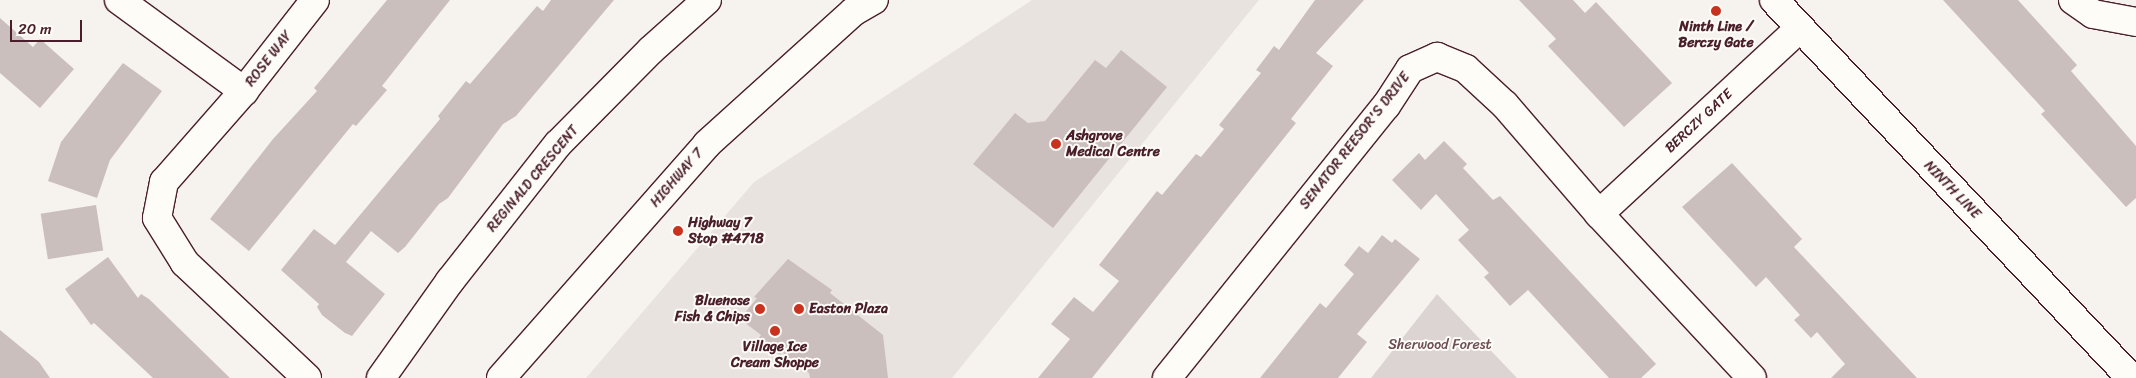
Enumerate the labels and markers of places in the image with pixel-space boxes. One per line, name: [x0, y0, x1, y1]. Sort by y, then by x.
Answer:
marker: Ninth Line / Berczy Gate: [1710, 5, 1722, 17]
place label: Ninth Line / Berczy Gate: [1678, 19, 1754, 52]
place label: Ashgrove Medical Centre: [1066, 128, 1160, 160]
marker: Ashgrove Medical Centre: [1050, 138, 1062, 150]
place label: Highway 7 Stop #4718: [688, 215, 764, 248]
marker: Highway 7 Stop #4718: [672, 225, 684, 237]
place label: Bluenose Fish & Chips: [676, 293, 750, 326]
place label: Easton Plaza: [809, 301, 888, 317]
marker: Bluenose Fish & Chips: [754, 303, 766, 315]
marker: Easton Plaza: [793, 303, 805, 315]
marker: Village Ice Cream Shoppe: [769, 325, 781, 337]
place label: Village Ice Cream Shoppe: [731, 339, 819, 372]

